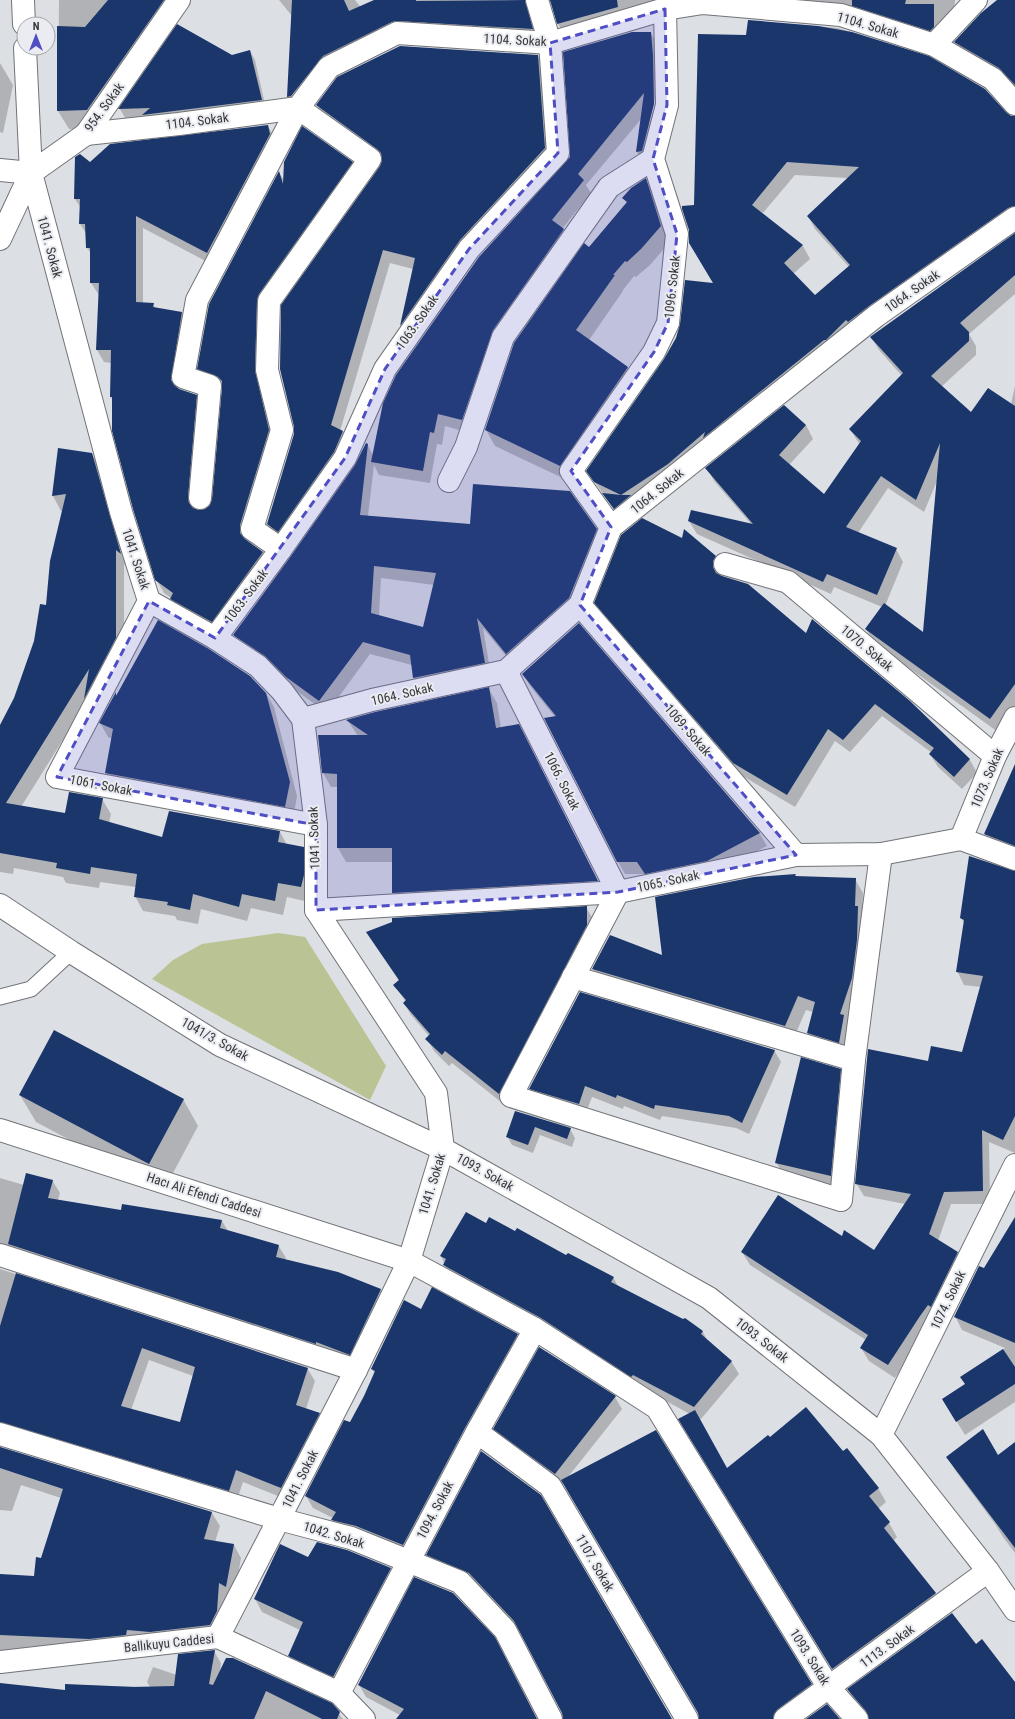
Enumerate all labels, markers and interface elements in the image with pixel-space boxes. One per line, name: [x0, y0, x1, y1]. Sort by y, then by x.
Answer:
street label: 1104. Sokak: [836, 9, 901, 41]
north arrow: [16, 16, 56, 56]
text: N: [33, 20, 40, 33]
street label: 1104. Sokak: [483, 31, 547, 49]
street label: 954. Sokak: [81, 79, 127, 134]
street label: 1104. Sokak: [165, 110, 229, 132]
street label: 1041. Sokak: [35, 214, 65, 280]
street label: 1096. Sokak: [661, 255, 683, 319]
street label: 1064. Sokak: [882, 267, 942, 315]
street label: 1063. Sokak: [393, 292, 441, 352]
street label: 1064. Sokak: [628, 465, 686, 517]
street label: 1041. Sokak: [119, 527, 153, 592]
street label: 1063. Sokak: [221, 566, 271, 626]
street label: 1070. Sokak: [838, 622, 896, 674]
street label: 1064. Sokak: [369, 680, 435, 708]
street label: 1069. Sokak: [662, 701, 715, 759]
street label: 1073. Sokak: [968, 746, 1006, 810]
street label: 1066. Sokak: [541, 749, 583, 813]
street label: 1061. Sokak: [69, 772, 134, 798]
street label: 1041. Sokak: [305, 806, 323, 870]
street label: 1065. Sokak: [635, 867, 701, 895]
street label: 1041/3. Sokak: [179, 1014, 251, 1064]
street label: 1093. Sokak: [454, 1150, 516, 1194]
street label: 1041. Sokak: [416, 1151, 448, 1216]
street label: Hacı Ali Efendi Caddesi: [145, 1169, 263, 1221]
street label: 1074. Sokak: [927, 1268, 969, 1332]
street label: 1093. Sokak: [732, 1315, 792, 1365]
street label: 1041. Sokak: [279, 1447, 321, 1511]
street label: 1094. Sokak: [414, 1478, 457, 1541]
street label: 1042. Sokak: [302, 1519, 367, 1551]
street label: 1107. Sokak: [573, 1532, 617, 1594]
street label: 1113. Sokak: [857, 1621, 917, 1671]
street label: 1093. Sokak: [787, 1626, 833, 1688]
street label: Ballıkuyu Caddesi: [123, 1631, 215, 1655]

